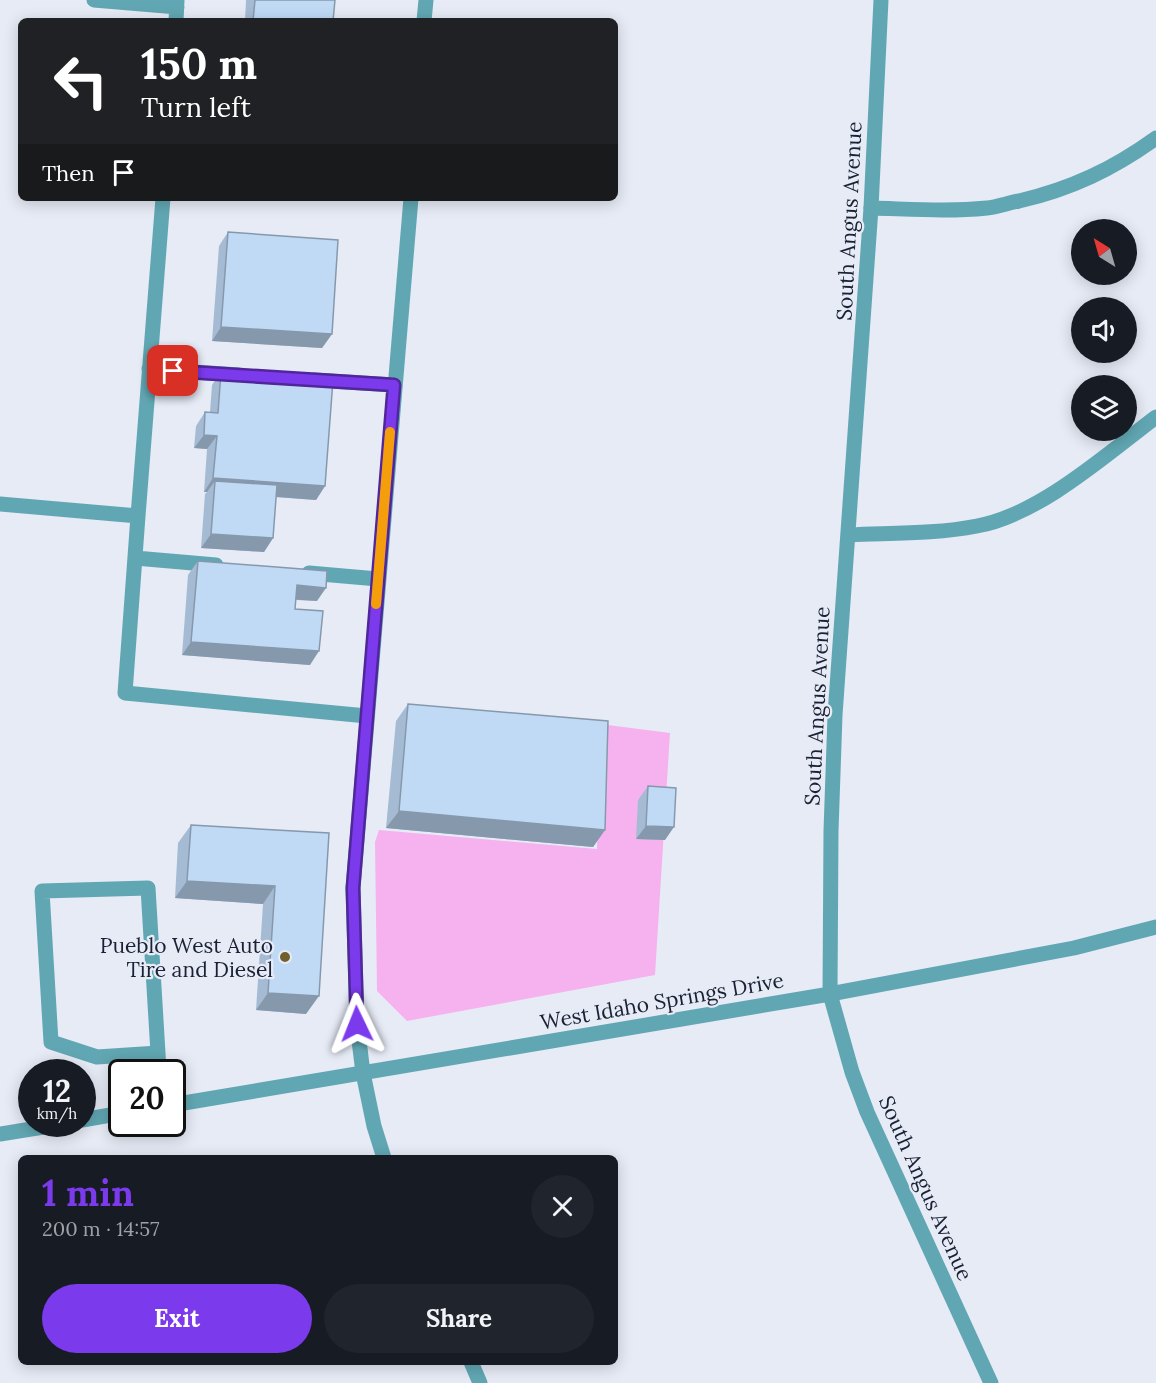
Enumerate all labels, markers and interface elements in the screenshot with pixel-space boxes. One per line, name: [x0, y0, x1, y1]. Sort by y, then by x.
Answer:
text: 150 m: [141, 37, 257, 91]
icon: left: [42, 42, 120, 120]
text: Turn left: [141, 90, 251, 124]
street label: South Angus Avenue: [830, 121, 868, 321]
icon: arrive: [107, 156, 140, 189]
text: Then: [42, 159, 95, 187]
north arrow: [1071, 219, 1137, 285]
map controls: [1071, 219, 1137, 441]
button: sound: [1071, 297, 1137, 363]
pin: [147, 345, 198, 396]
icon: arrive: [156, 354, 189, 387]
button: layers: [1071, 375, 1137, 441]
street label: South Angus Avenue: [798, 606, 836, 806]
place label: Pueblo West Auto Tire and Diesel: [100, 932, 273, 983]
marker: Pueblo West Auto Tire and Diesel: [278, 950, 292, 964]
street label: West Idaho Springs Drive: [538, 966, 786, 1036]
position arrow: [325, 992, 389, 1056]
speed limit sign: 20: [108, 1059, 186, 1137]
text: 12: [43, 1072, 71, 1110]
street label: South Angus Avenue: [873, 1091, 979, 1285]
text: km/h: [37, 1104, 77, 1123]
text: 1 min: [42, 1170, 134, 1216]
button: close: [531, 1175, 594, 1238]
text: 200 m · 14:57: [42, 1216, 159, 1241]
button: Exit: [42, 1284, 312, 1353]
button: Share: [324, 1284, 594, 1353]

